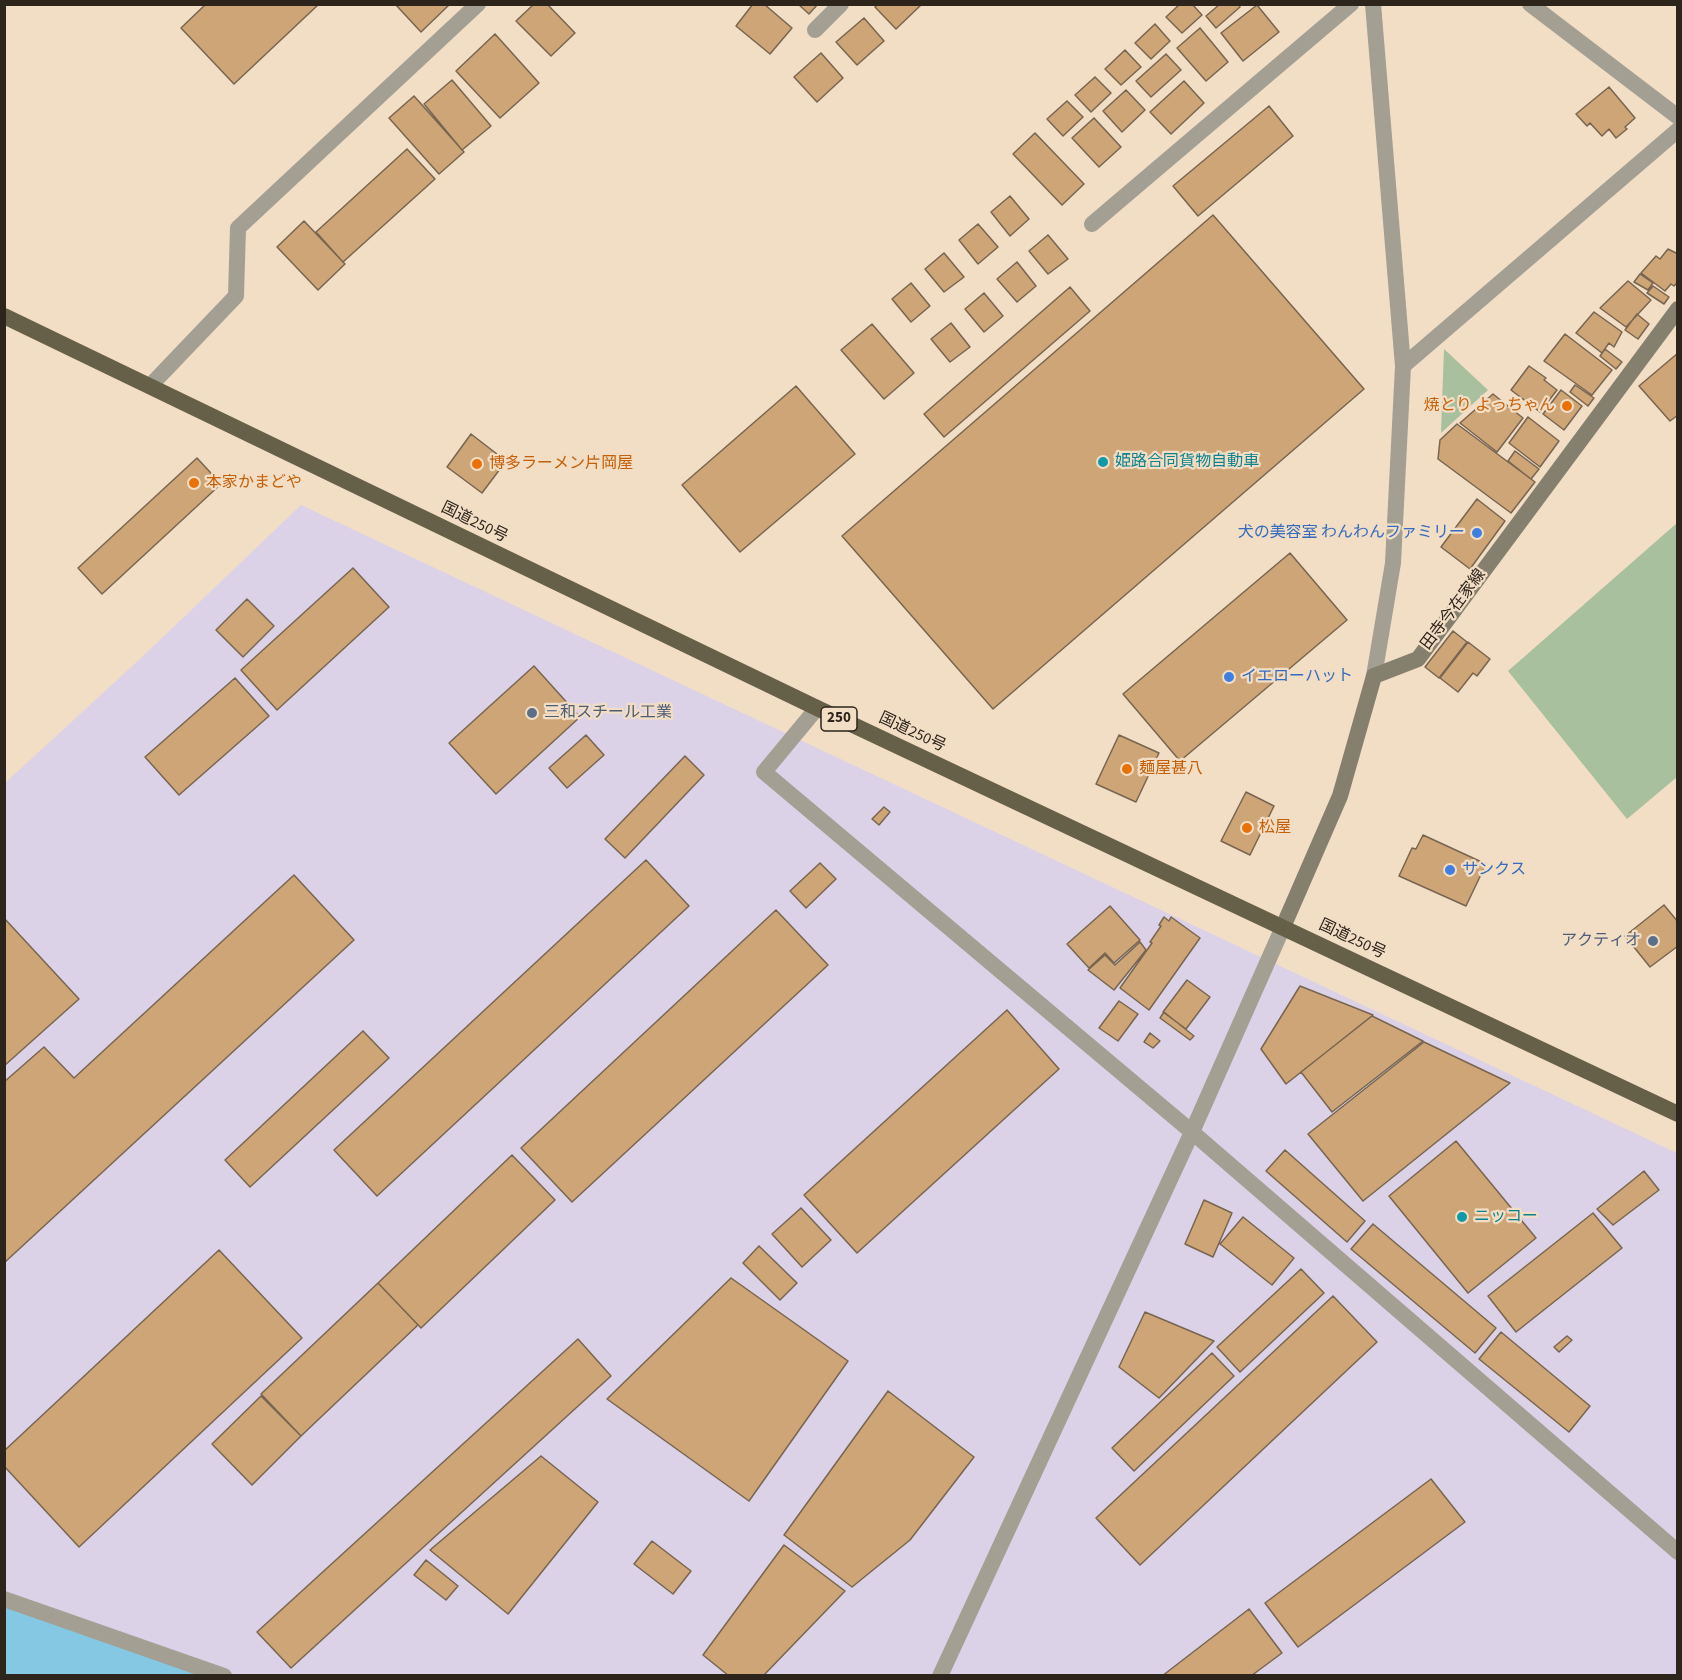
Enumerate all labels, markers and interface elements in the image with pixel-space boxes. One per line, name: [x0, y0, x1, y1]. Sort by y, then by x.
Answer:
place label: 焼とり よっちゃん: [1424, 396, 1555, 416]
marker: 焼とり よっちゃん: [1560, 399, 1574, 413]
place label: 姫路合同貨物自動車: [1115, 452, 1259, 472]
place label: 博多ラーメン片岡屋: [489, 454, 633, 474]
marker: 姫路合同貨物自動車: [1096, 455, 1110, 469]
marker: 博多ラーメン片岡屋: [470, 457, 484, 471]
place label: 本家かまどや: [206, 473, 302, 493]
marker: 本家かまどや: [187, 476, 201, 490]
street label: 国道250号: [437, 499, 511, 547]
place label: 犬の美容室 わんわんファミリー: [1238, 523, 1465, 543]
marker: 犬の美容室 わんわんファミリー: [1470, 526, 1484, 540]
street label: 田寺今在家線: [1417, 566, 1491, 654]
place label: イエローハット: [1241, 667, 1353, 687]
marker: イエローハット: [1222, 670, 1236, 684]
place label: 三和スチール工業: [544, 703, 672, 723]
marker: 三和スチール工業: [525, 706, 539, 720]
road number: 250: [821, 707, 857, 731]
street label: 国道250号: [875, 709, 949, 757]
place label: 麺屋甚八: [1139, 759, 1203, 779]
marker: 麺屋甚八: [1120, 762, 1134, 776]
place label: 松屋: [1259, 818, 1291, 838]
marker: 松屋: [1240, 821, 1254, 835]
place label: サンクス: [1462, 860, 1526, 880]
marker: サンクス: [1443, 863, 1457, 877]
street label: 国道250号: [1315, 916, 1389, 964]
place label: アクティオ: [1561, 931, 1641, 951]
marker: アクティオ: [1646, 934, 1660, 948]
place label: ニッコー: [1474, 1207, 1538, 1227]
marker: ニッコー: [1455, 1210, 1469, 1224]

